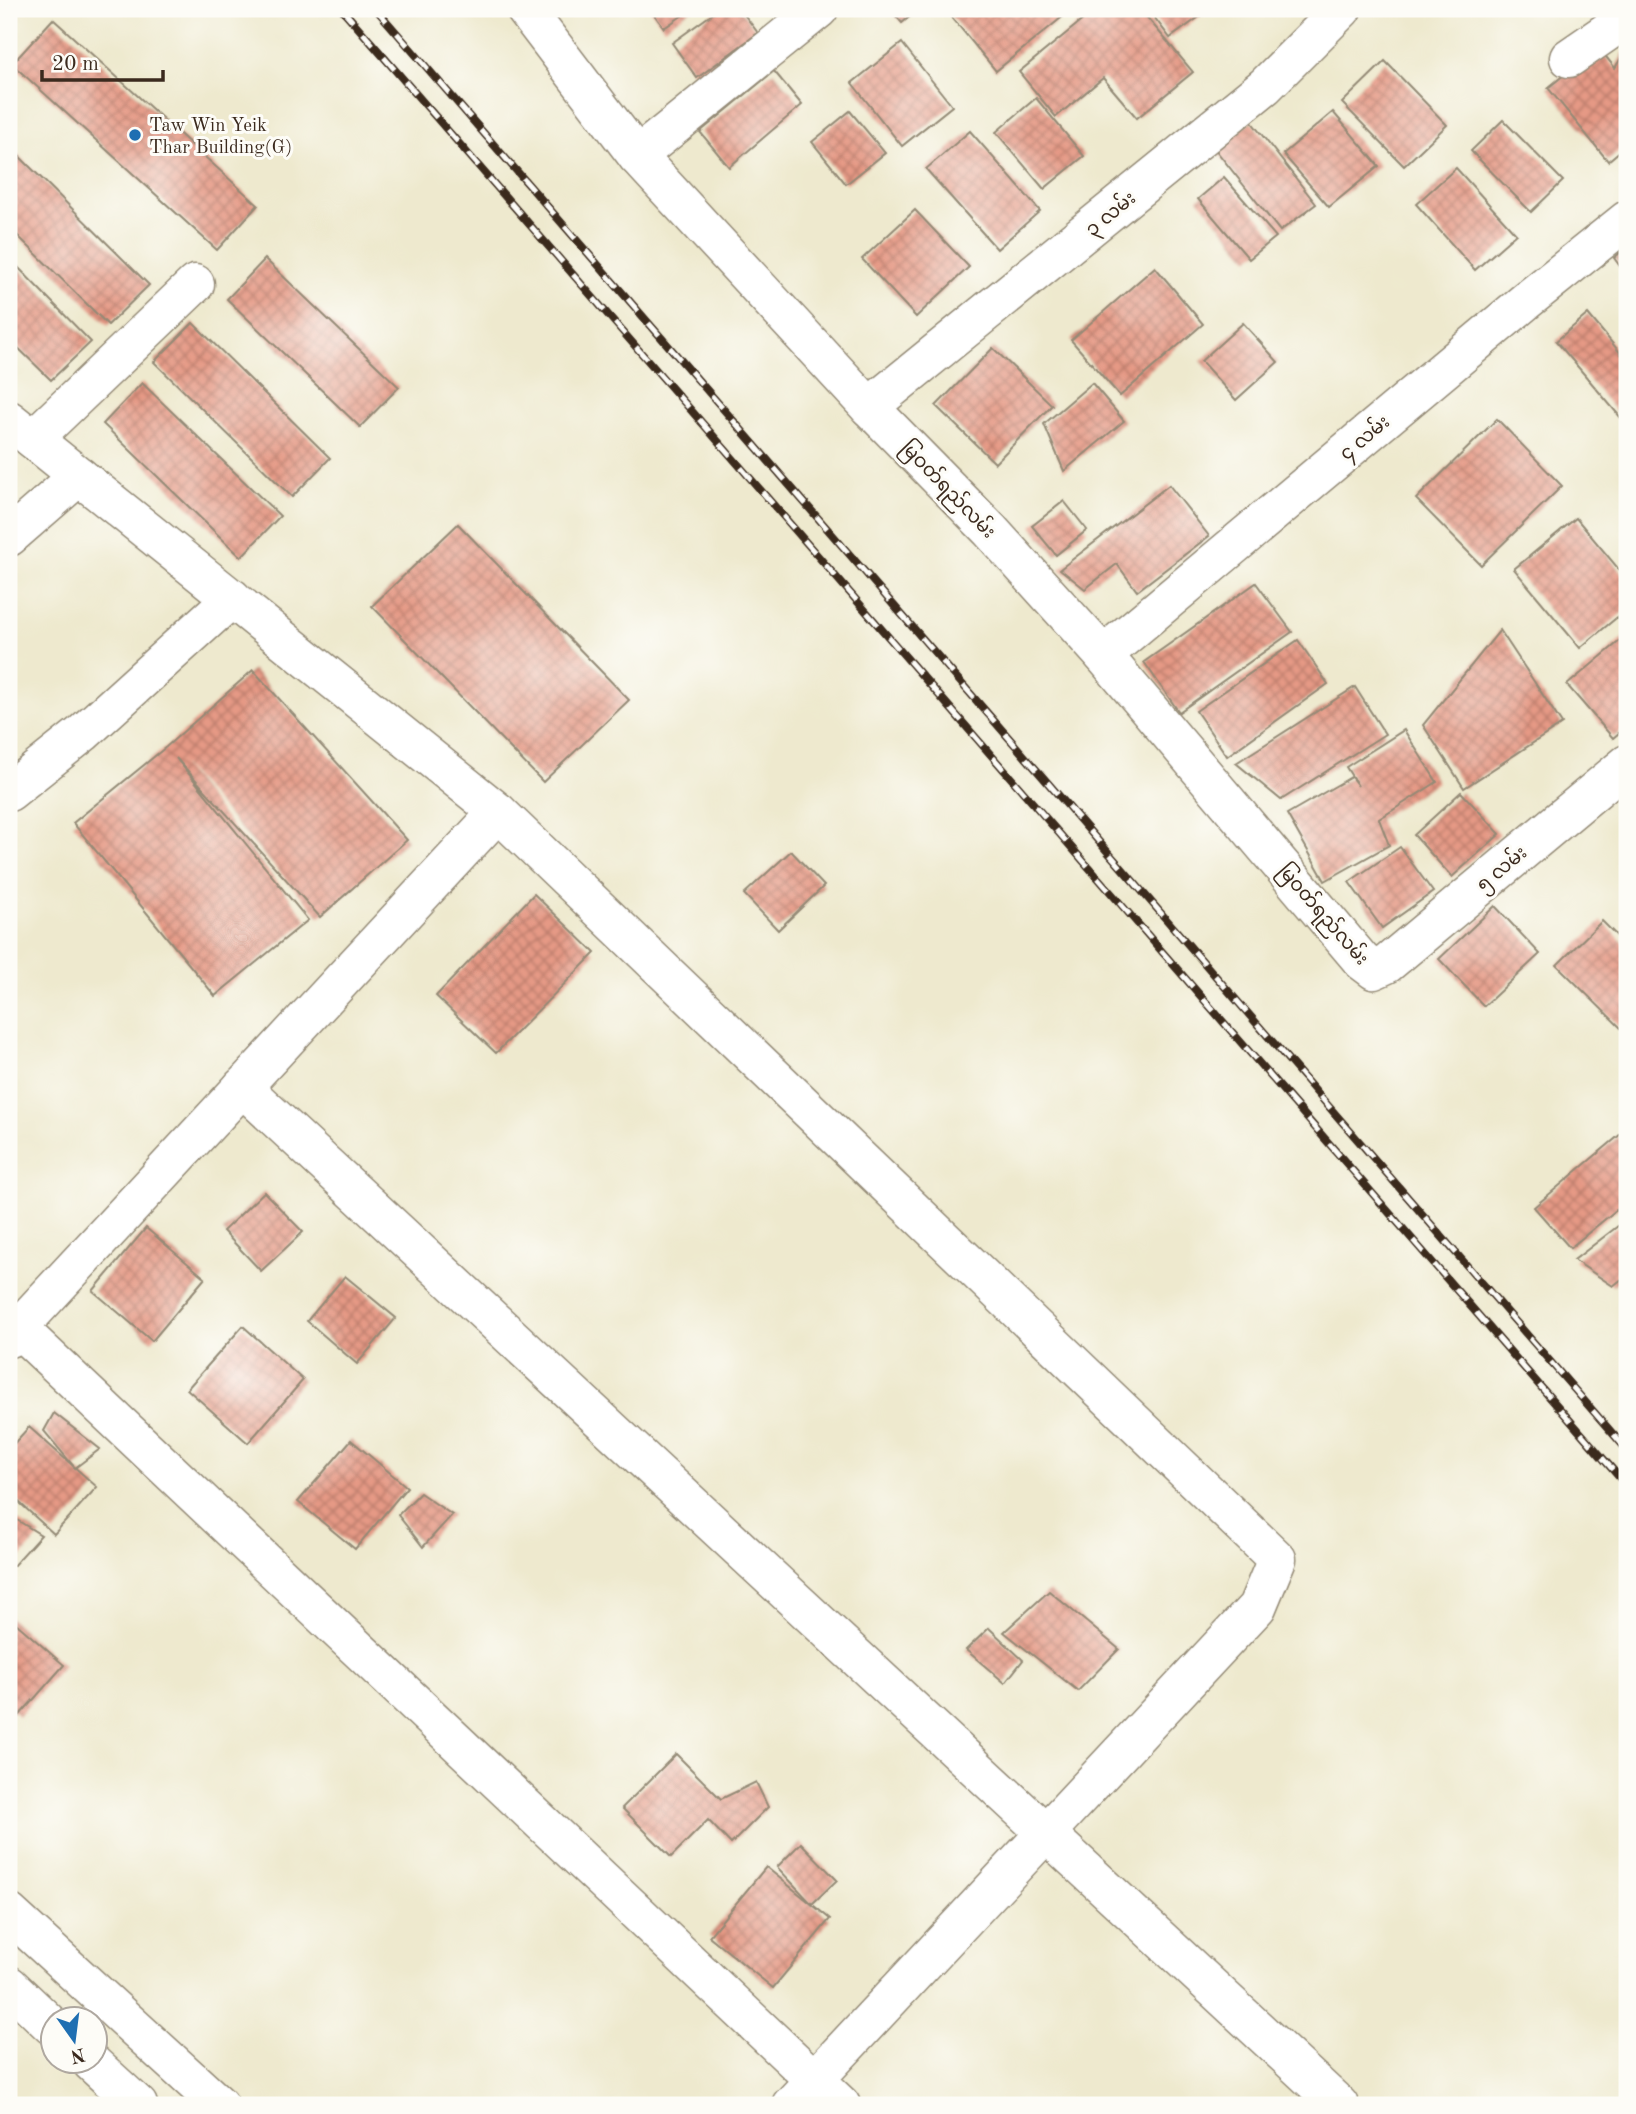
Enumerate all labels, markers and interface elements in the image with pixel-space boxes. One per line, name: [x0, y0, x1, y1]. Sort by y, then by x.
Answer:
scale bar: [42, 38, 163, 82]
text: 20 m: [52, 54, 99, 75]
place label: Taw Win Yeik Thar Building(G): [149, 117, 292, 158]
marker: Taw Win Yeik Thar Building(G): [127, 127, 143, 143]
street label: ၃ လမ်း: [1079, 184, 1143, 244]
street label: ၄ လမ်း: [1333, 408, 1396, 468]
street label: မြဝတ်ရည်လမ်း: [894, 434, 1003, 546]
street label: ၅ လမ်း: [1469, 838, 1534, 899]
street label: မြဝတ်ရည်လမ်း: [1270, 857, 1376, 972]
north arrow: [38, 2006, 108, 2076]
text: N: [68, 2043, 87, 2065]

